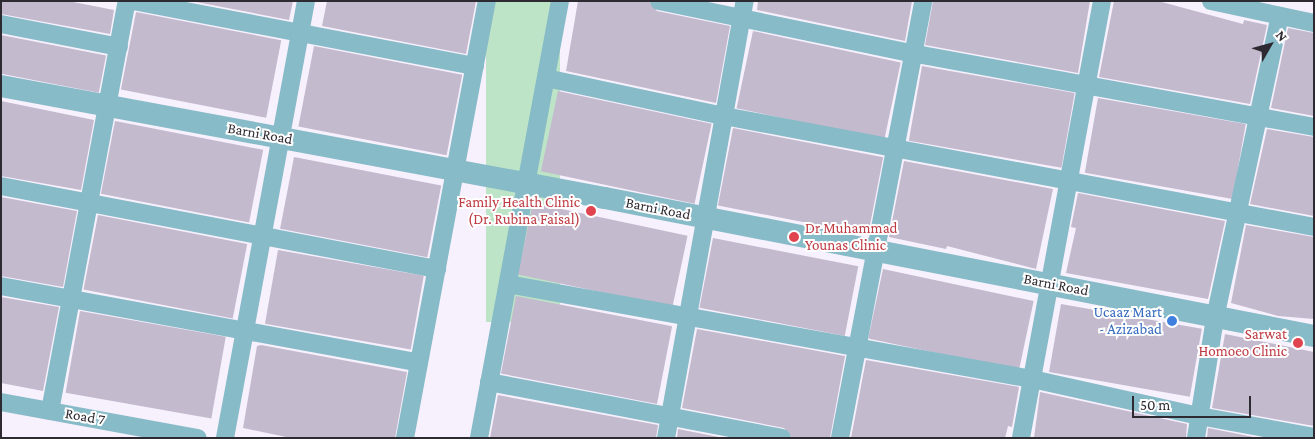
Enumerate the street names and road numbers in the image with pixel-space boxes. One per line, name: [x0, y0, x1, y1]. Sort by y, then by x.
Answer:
street label: Barni Road: [226, 119, 294, 149]
street label: Barni Road: [624, 194, 692, 224]
street label: Barni Road: [1022, 270, 1090, 300]
street label: Road 7: [64, 405, 106, 429]

